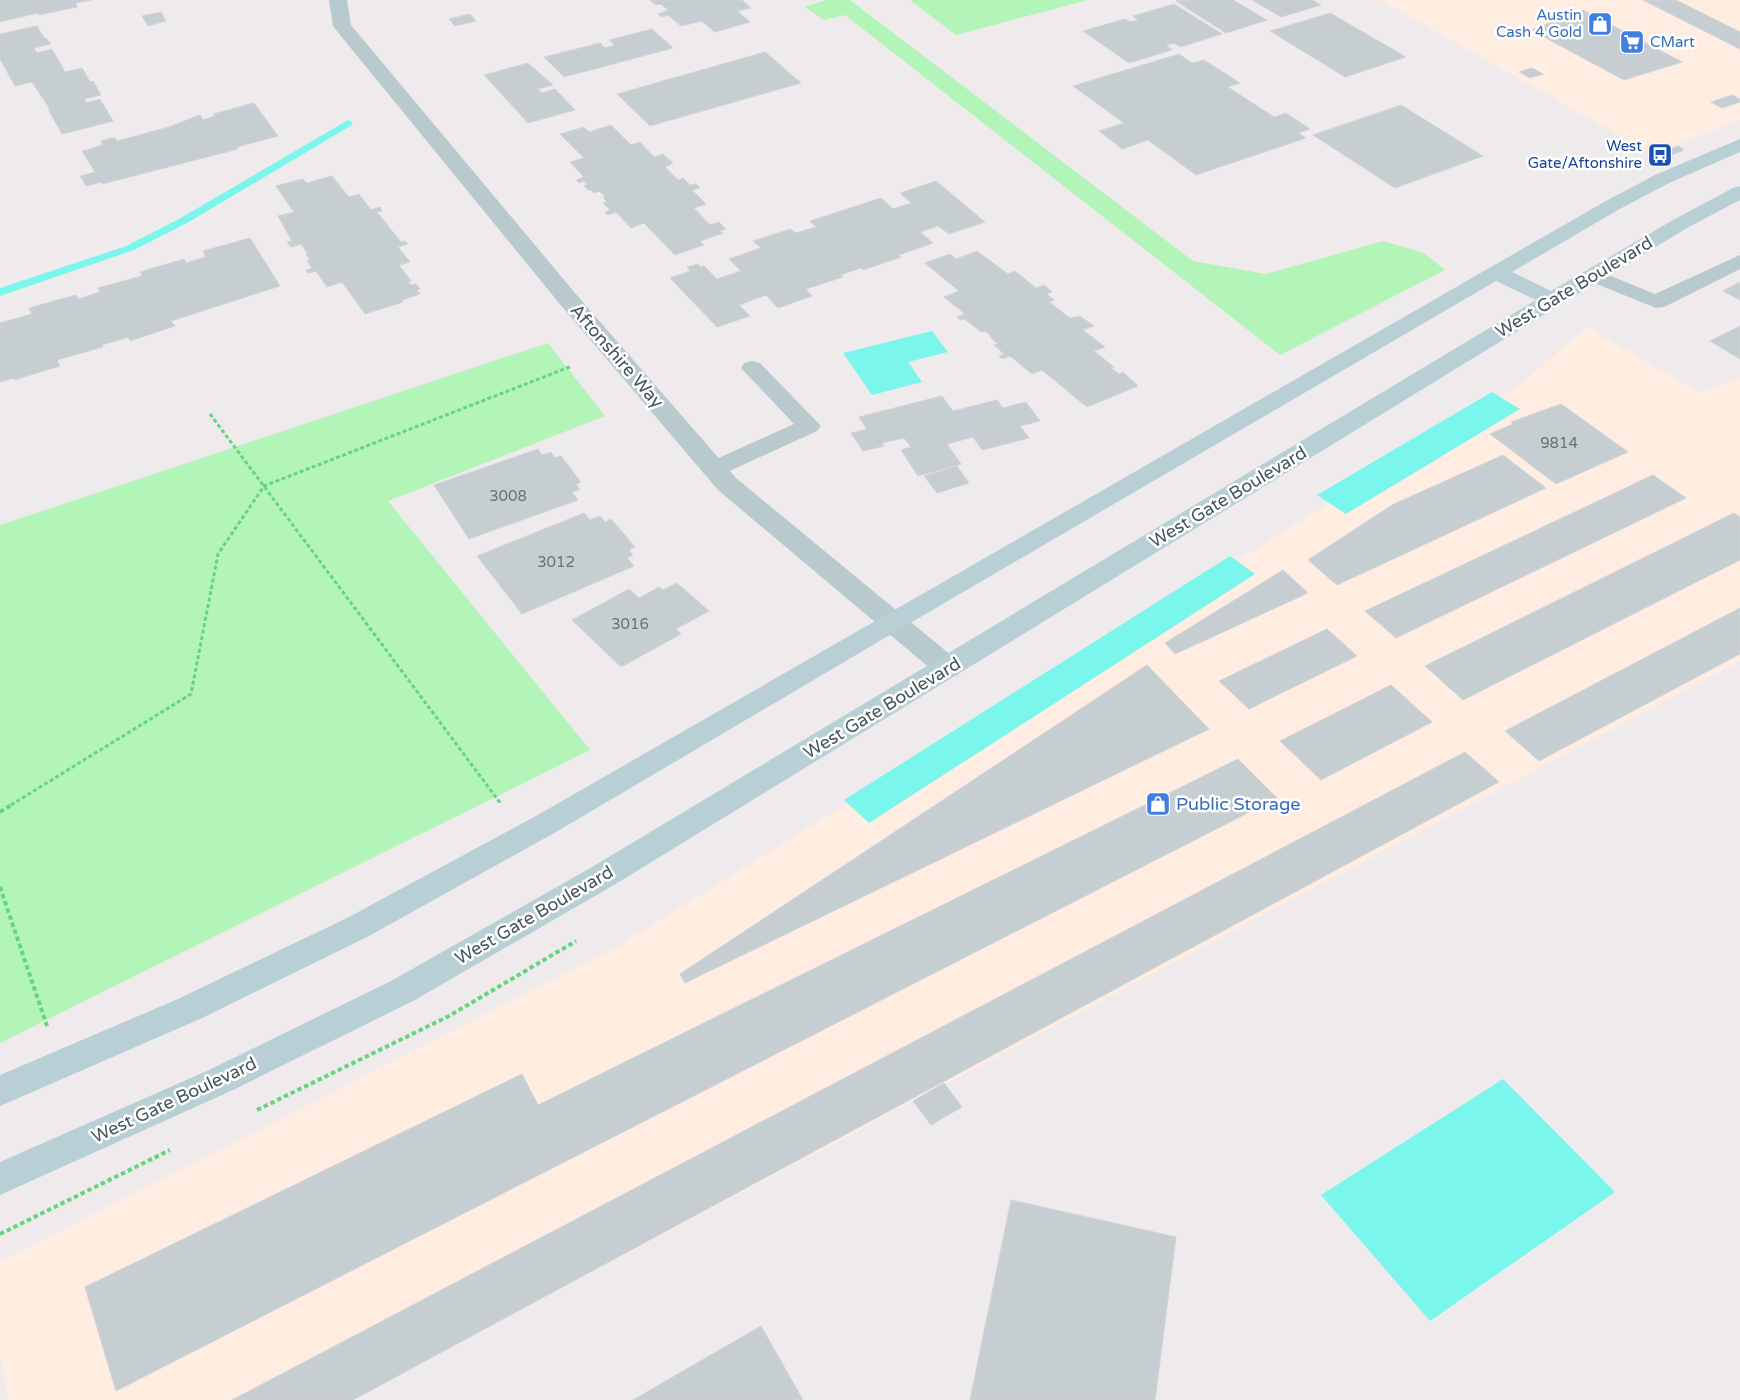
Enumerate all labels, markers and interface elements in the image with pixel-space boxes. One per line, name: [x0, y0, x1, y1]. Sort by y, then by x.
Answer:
place label: Austin Cash 4 Gold: [1496, 6, 1582, 41]
shop icon: Austin Cash 4 Gold: [1587, 11, 1613, 37]
supermarket icon: CMart: [1619, 29, 1645, 55]
place label: CMart: [1650, 33, 1695, 51]
place label: West Gate/Aftonshire: [1528, 137, 1642, 172]
bus stop icon: West Gate/Aftonshire: [1647, 142, 1673, 168]
street label: West Gate Boulevard: [1492, 231, 1656, 343]
street label: Aftonshire Way: [566, 299, 669, 413]
house number: 9814: [1540, 434, 1578, 452]
street label: West Gate Boulevard: [1146, 441, 1310, 553]
house number: 3008: [489, 487, 527, 505]
house number: 3012: [537, 553, 575, 571]
house number: 3016: [611, 615, 649, 633]
street label: West Gate Boulevard: [800, 652, 964, 764]
shop icon: Public Storage: [1145, 791, 1171, 817]
place label: Public Storage: [1176, 793, 1300, 815]
street label: West Gate Boulevard: [451, 861, 617, 969]
street label: West Gate Boulevard: [88, 1052, 260, 1148]

